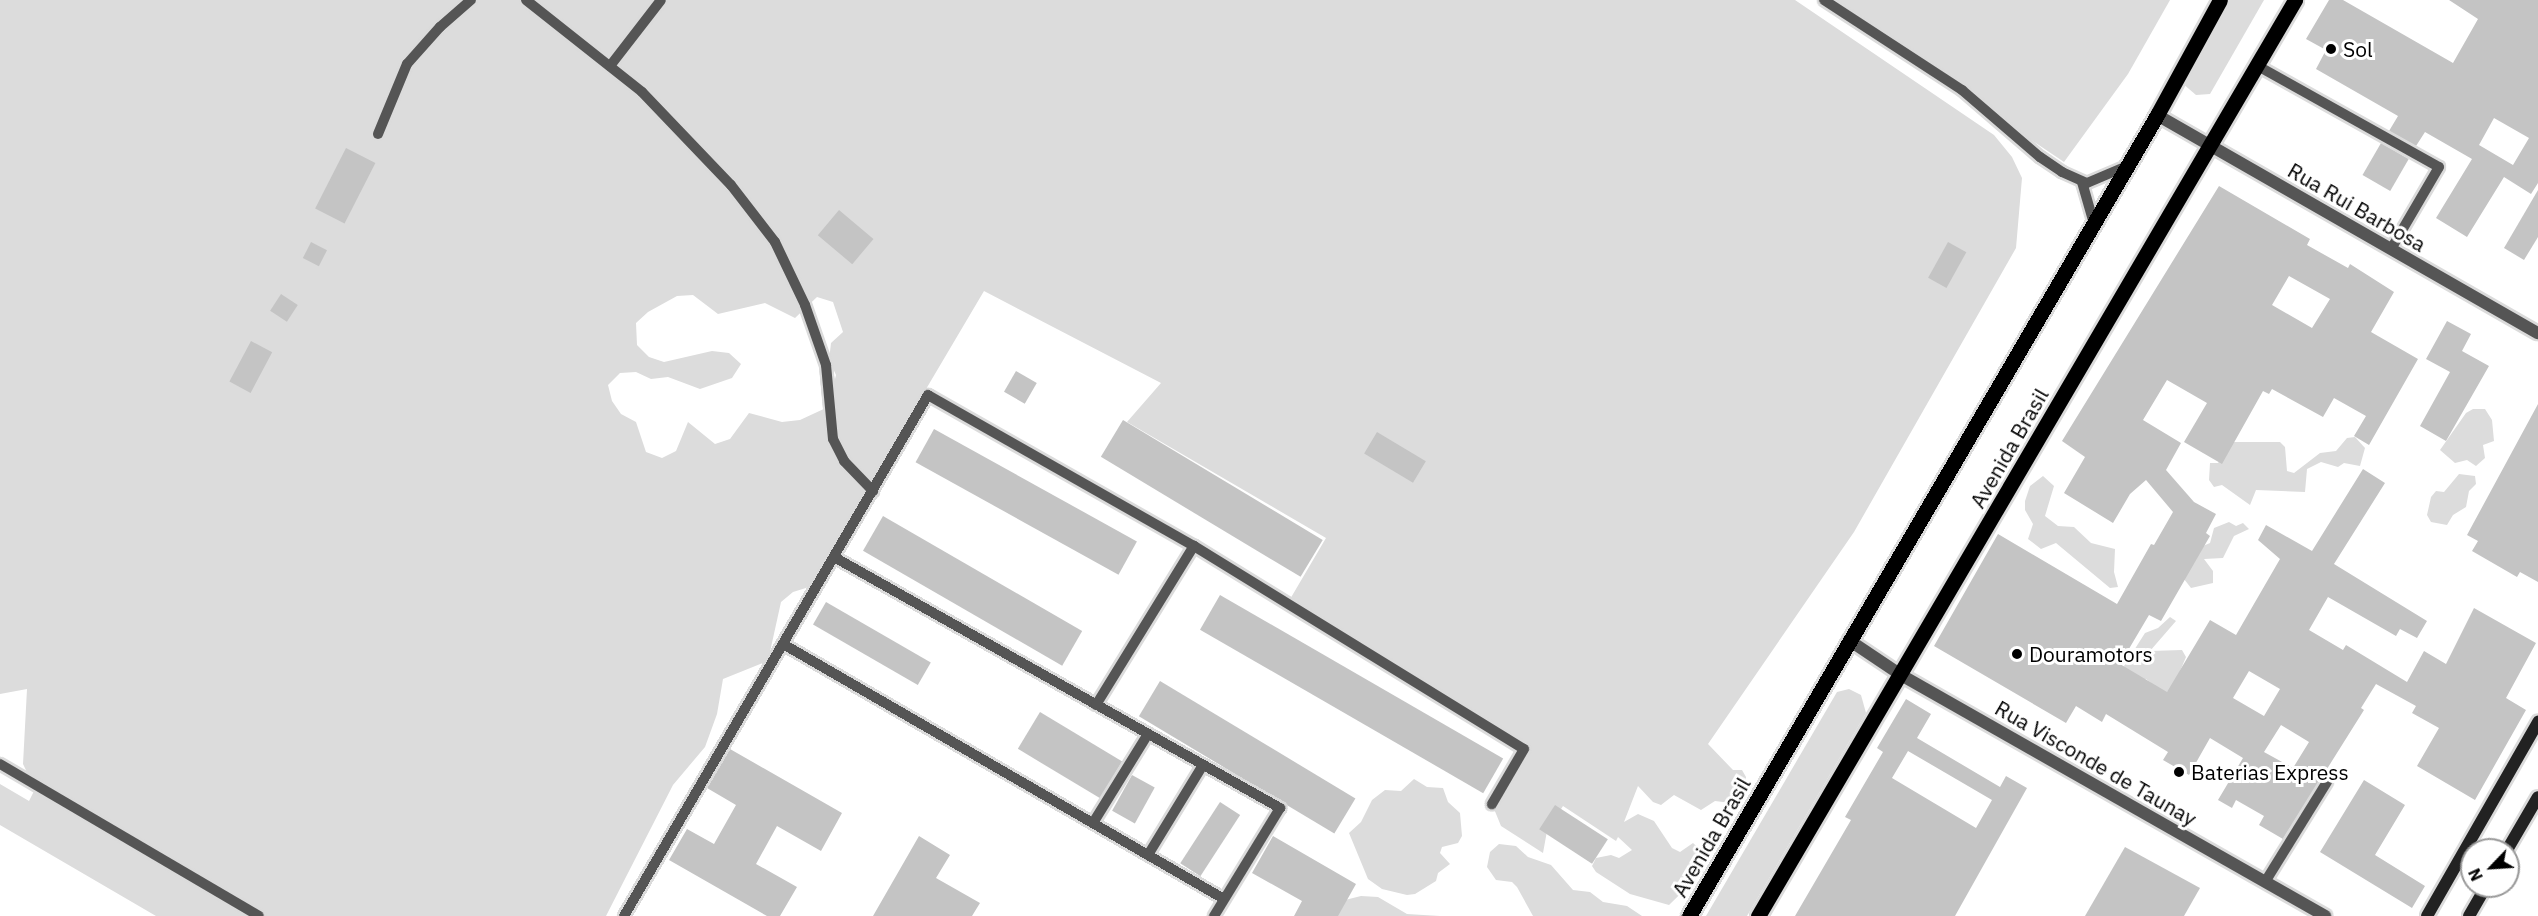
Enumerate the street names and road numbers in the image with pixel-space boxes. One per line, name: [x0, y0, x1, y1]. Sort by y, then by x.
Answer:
street label: Rua Rui Barbosa: [2284, 157, 2430, 257]
street label: Avenida Brasil: [1965, 384, 2053, 512]
street label: Rua Visconde de Taunay: [1991, 695, 2201, 831]
street label: Avenida Brasil: [1667, 773, 1755, 901]

